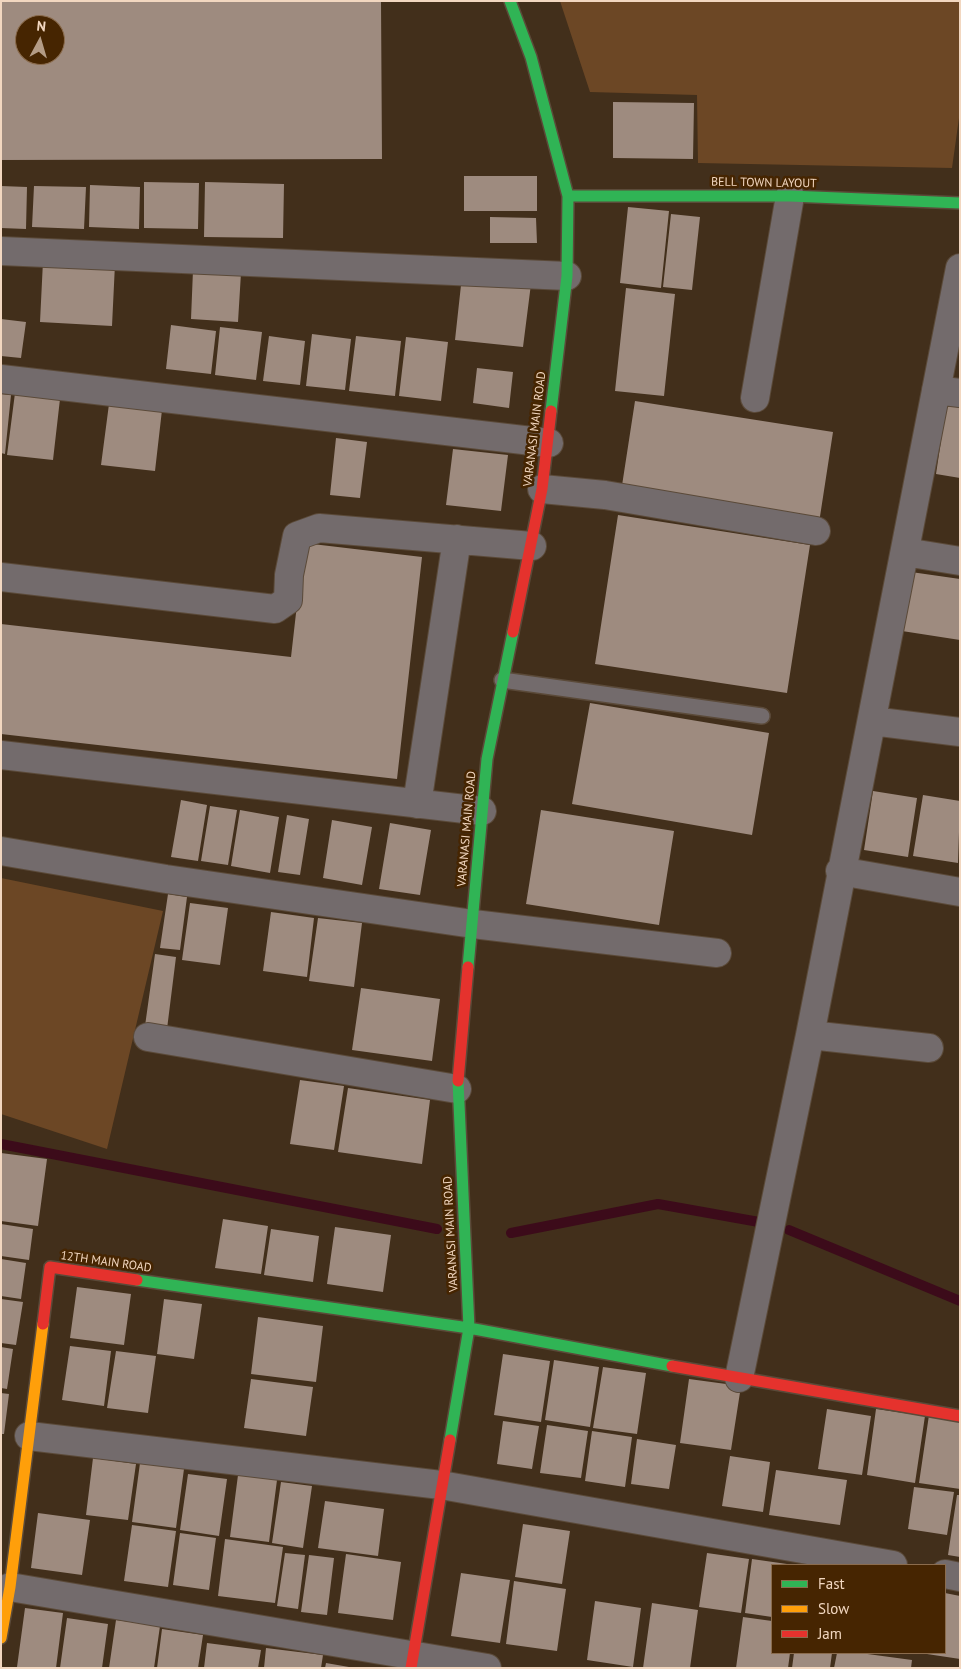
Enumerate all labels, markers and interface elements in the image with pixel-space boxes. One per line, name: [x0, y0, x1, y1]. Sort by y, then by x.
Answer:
north arrow: [15, 15, 65, 65]
text: N: [36, 17, 47, 36]
street label: BELL TOWN LAYOUT: [711, 175, 817, 191]
street label: VARANASI MAIN ROAD: [521, 371, 549, 487]
street label: VARANASI MAIN ROAD: [455, 771, 479, 887]
street label: VARANASI MAIN ROAD: [441, 1176, 461, 1292]
street label: 12TH MAIN ROAD: [60, 1248, 152, 1276]
legend: [771, 1564, 946, 1654]
text: Fast: [818, 1574, 845, 1593]
text: Slow: [818, 1599, 849, 1618]
text: Jam: [818, 1624, 842, 1643]

